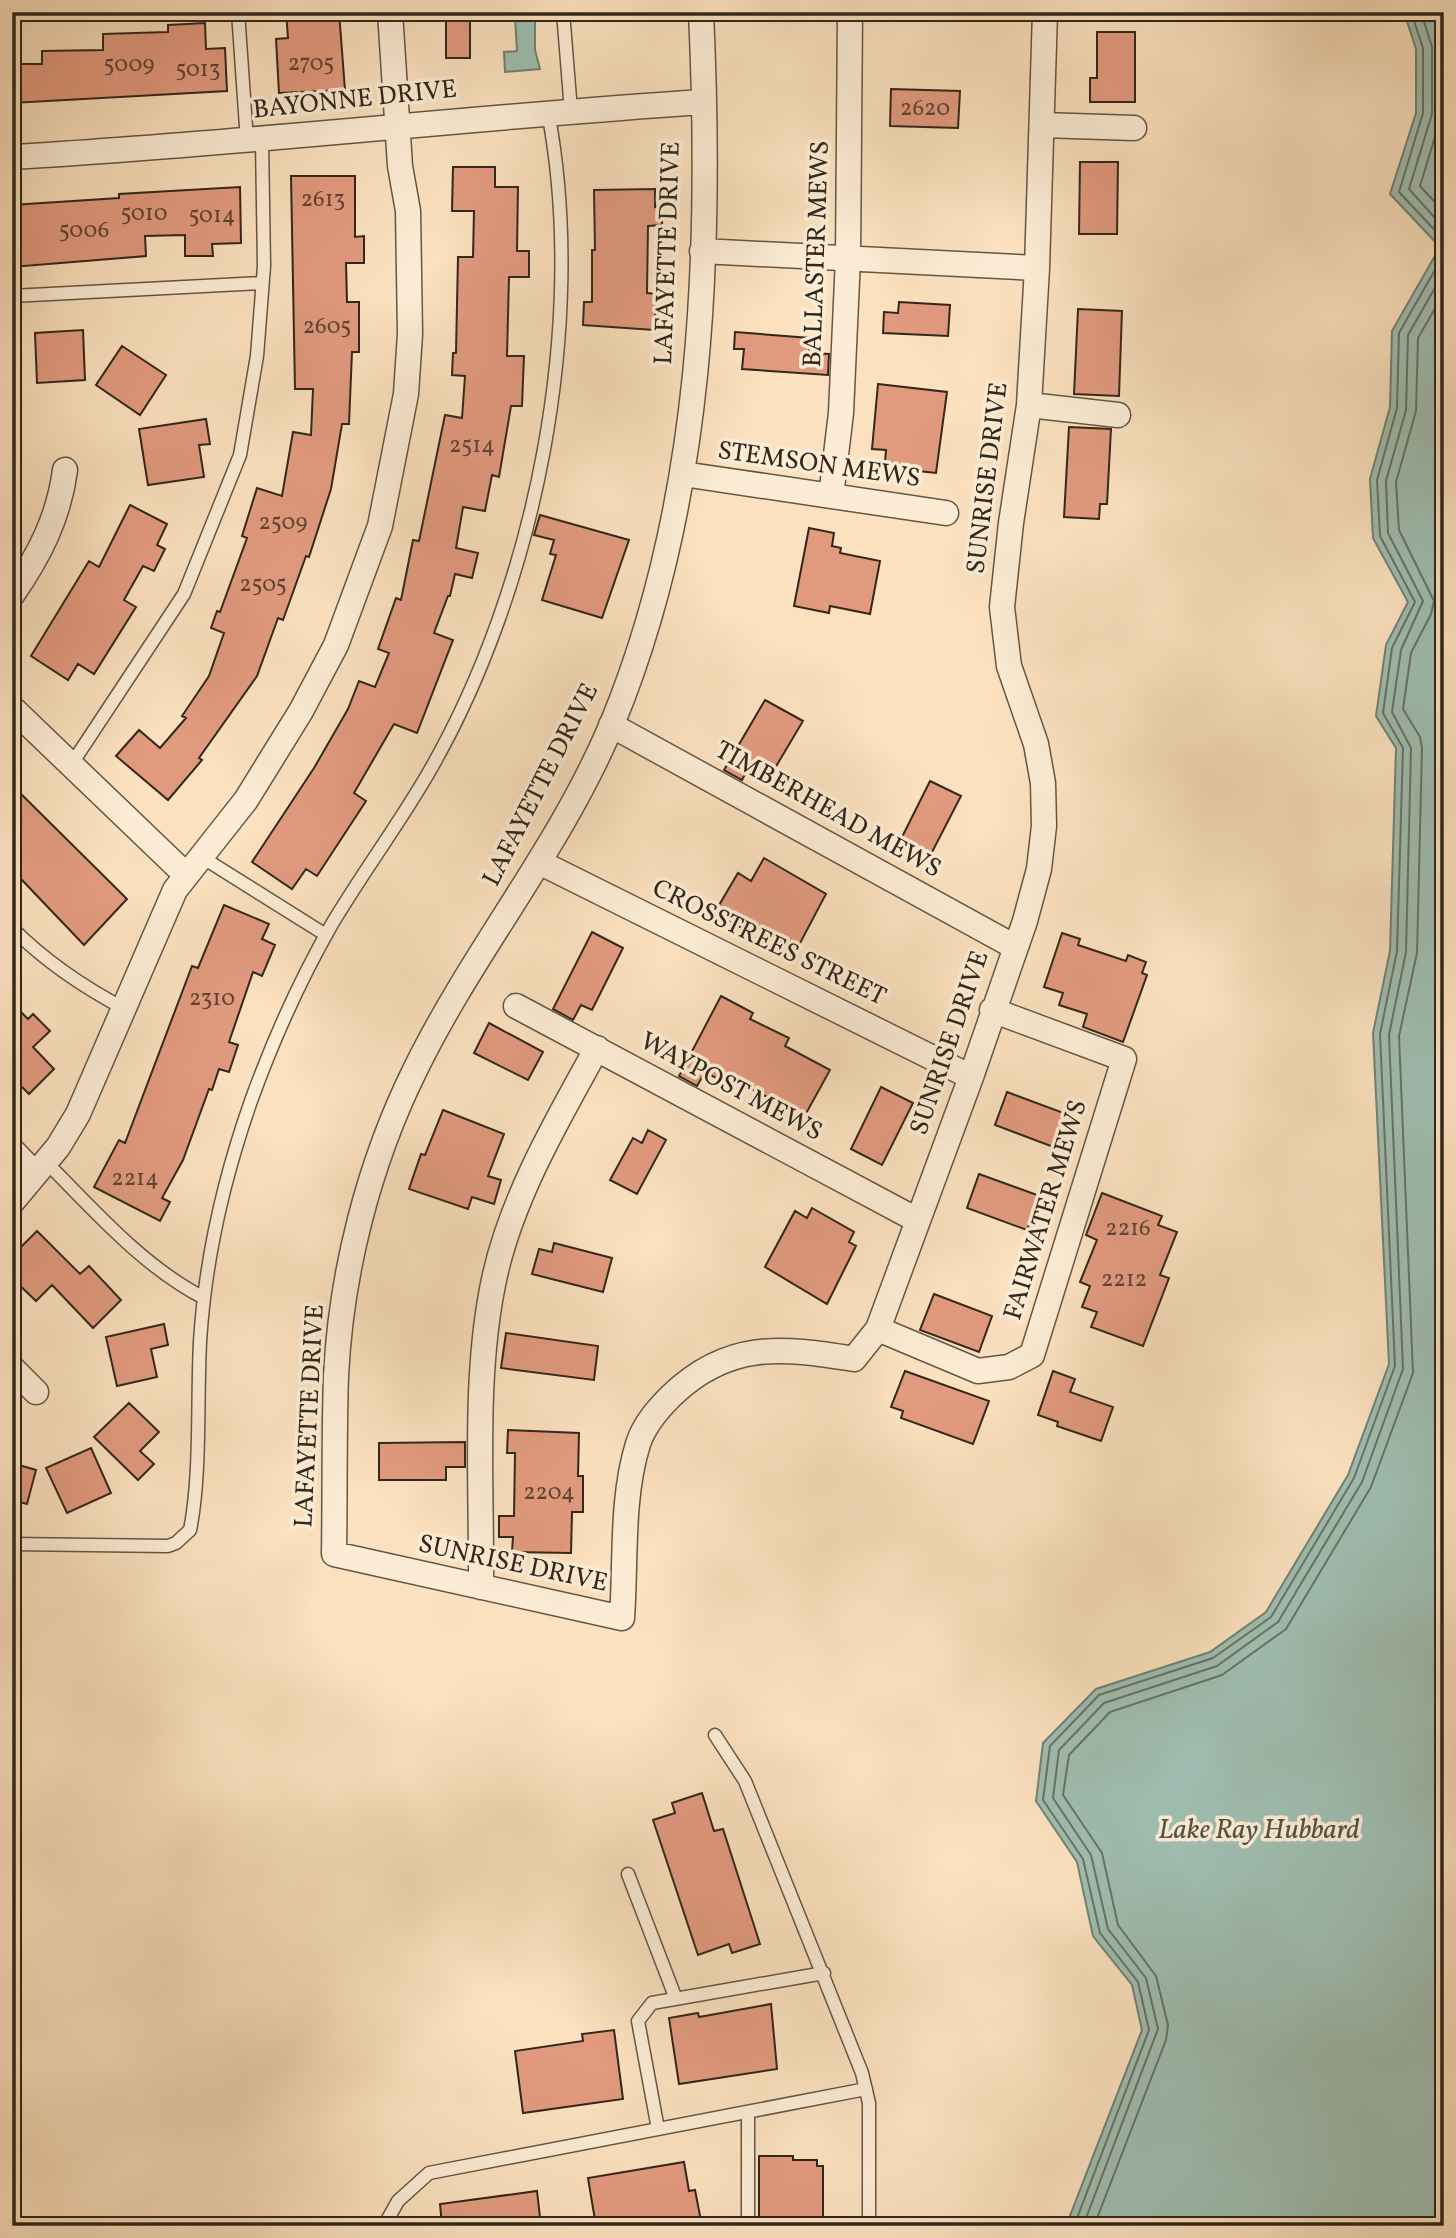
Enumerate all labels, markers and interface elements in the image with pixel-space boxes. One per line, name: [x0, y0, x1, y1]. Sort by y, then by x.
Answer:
house number: 2705: [288, 48, 334, 80]
house number: 5009: [104, 49, 154, 81]
house number: 5013: [175, 54, 221, 86]
street label: BAYONNE DRIVE: [251, 71, 459, 129]
house number: 2620: [900, 93, 950, 125]
street label: BALLASTER MEWS: [795, 140, 839, 368]
street label: LAFAYETTE DRIVE: [646, 141, 690, 365]
house number: 2613: [301, 184, 345, 216]
house number: 5010: [120, 198, 168, 230]
house number: 5014: [188, 200, 236, 232]
house number: 5006: [59, 215, 109, 247]
house number: 2605: [303, 311, 351, 343]
street label: SUNRISE DRIVE: [958, 380, 1018, 576]
house number: 2514: [449, 430, 495, 462]
street label: STEMSON MEWS: [715, 433, 923, 497]
house number: 2509: [259, 507, 308, 539]
house number: 2505: [239, 569, 287, 601]
street label: LAFAYETTE DRIVE: [474, 677, 608, 893]
street label: TIMBERHEAD MEWS: [708, 733, 948, 887]
street label: CROSSTREES STREET: [646, 871, 892, 1015]
street label: SUNRISE DRIVE: [902, 946, 998, 1140]
house number: 2310: [189, 983, 235, 1015]
street label: WAYPOST MEWS: [633, 1024, 829, 1150]
street label: FAIRWATER MEWS: [995, 1095, 1097, 1325]
house number: 2214: [111, 1163, 159, 1195]
house number: 2216: [1105, 1213, 1151, 1245]
house number: 2212: [1101, 1264, 1147, 1296]
street label: LAFAYETTE DRIVE: [286, 1303, 334, 1529]
house number: 2204: [523, 1477, 575, 1509]
street label: SUNRISE DRIVE: [415, 1526, 611, 1602]
water label: Lake Ray Hubbard: [1158, 1811, 1360, 1850]

